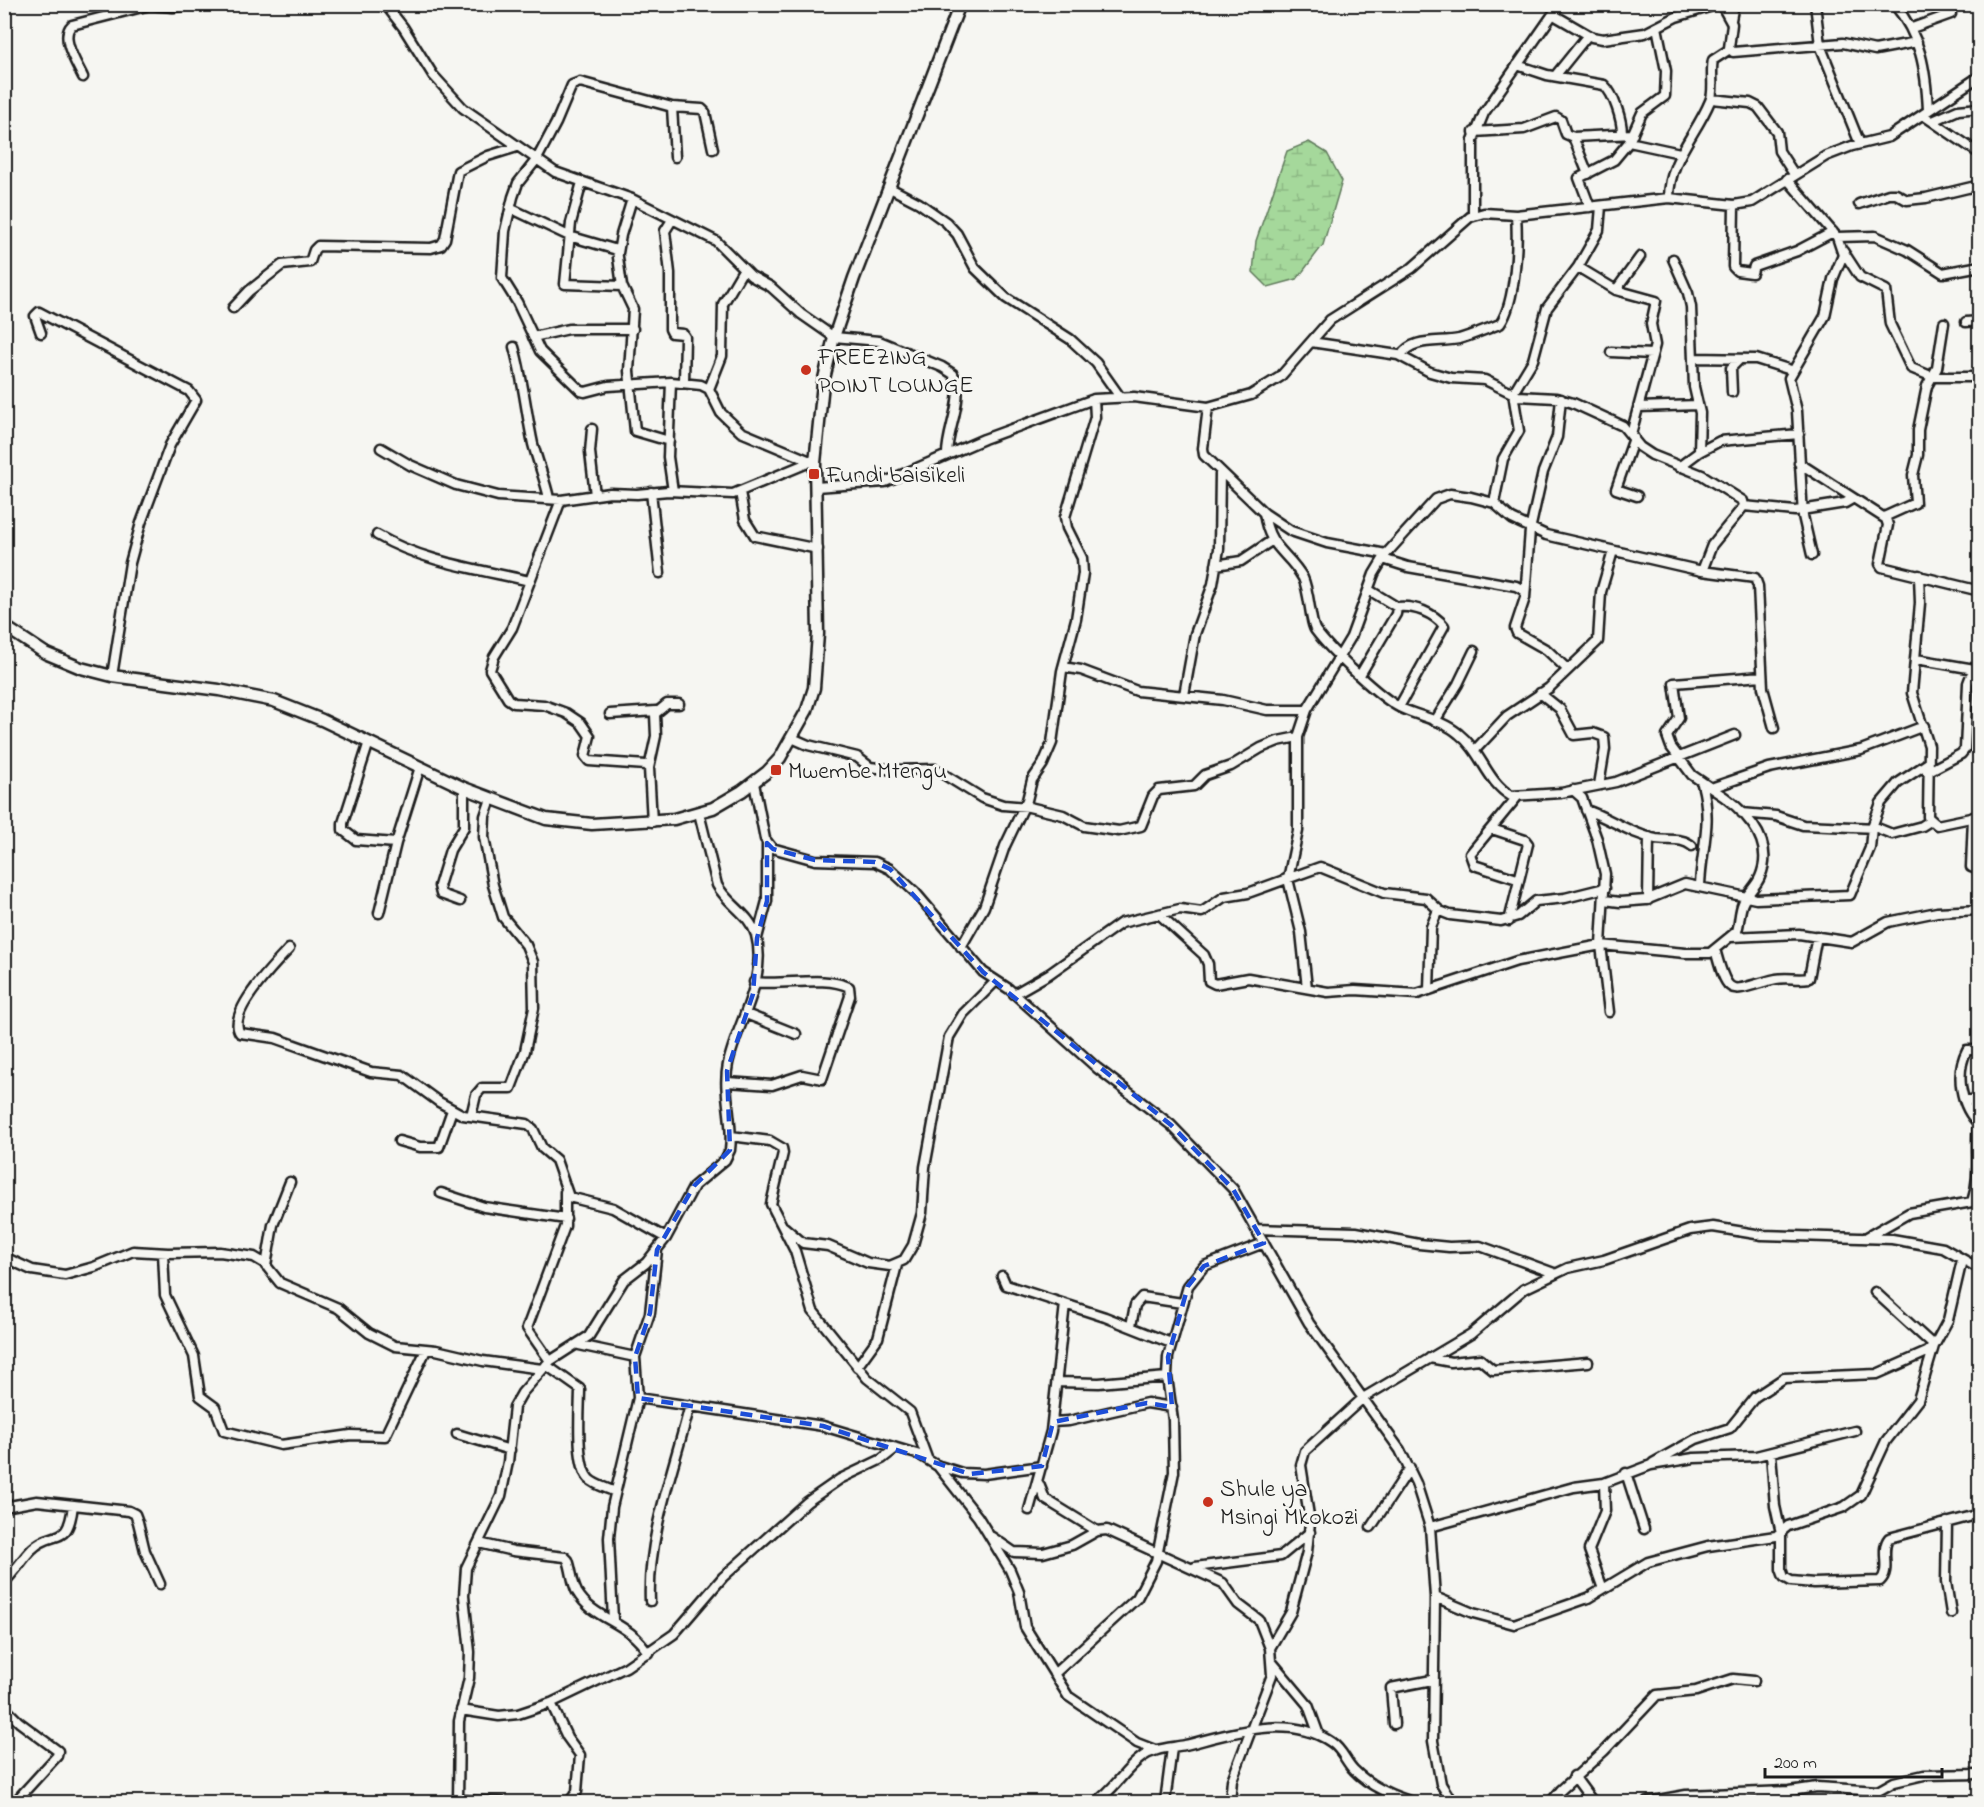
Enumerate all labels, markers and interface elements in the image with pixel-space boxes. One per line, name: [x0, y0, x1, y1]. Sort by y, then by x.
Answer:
place label: FREEZING POINT LOUNGE: [817, 341, 973, 404]
marker: FREEZING POINT LOUNGE: [799, 363, 813, 377]
place label: Fundi baisikeli: [825, 459, 965, 494]
marker: Fundi baisikeli: [807, 467, 821, 481]
place label: Mwembe Mtengu: [788, 755, 947, 790]
marker: Mwembe Mtengu: [769, 763, 783, 777]
place label: Shule ya Msingi Mkokozi: [1220, 1473, 1358, 1536]
marker: Shule ya Msingi Mkokozi: [1201, 1495, 1215, 1509]
scale bar: [1765, 1741, 1942, 1779]
text: 200 m: [1774, 1751, 1817, 1777]

